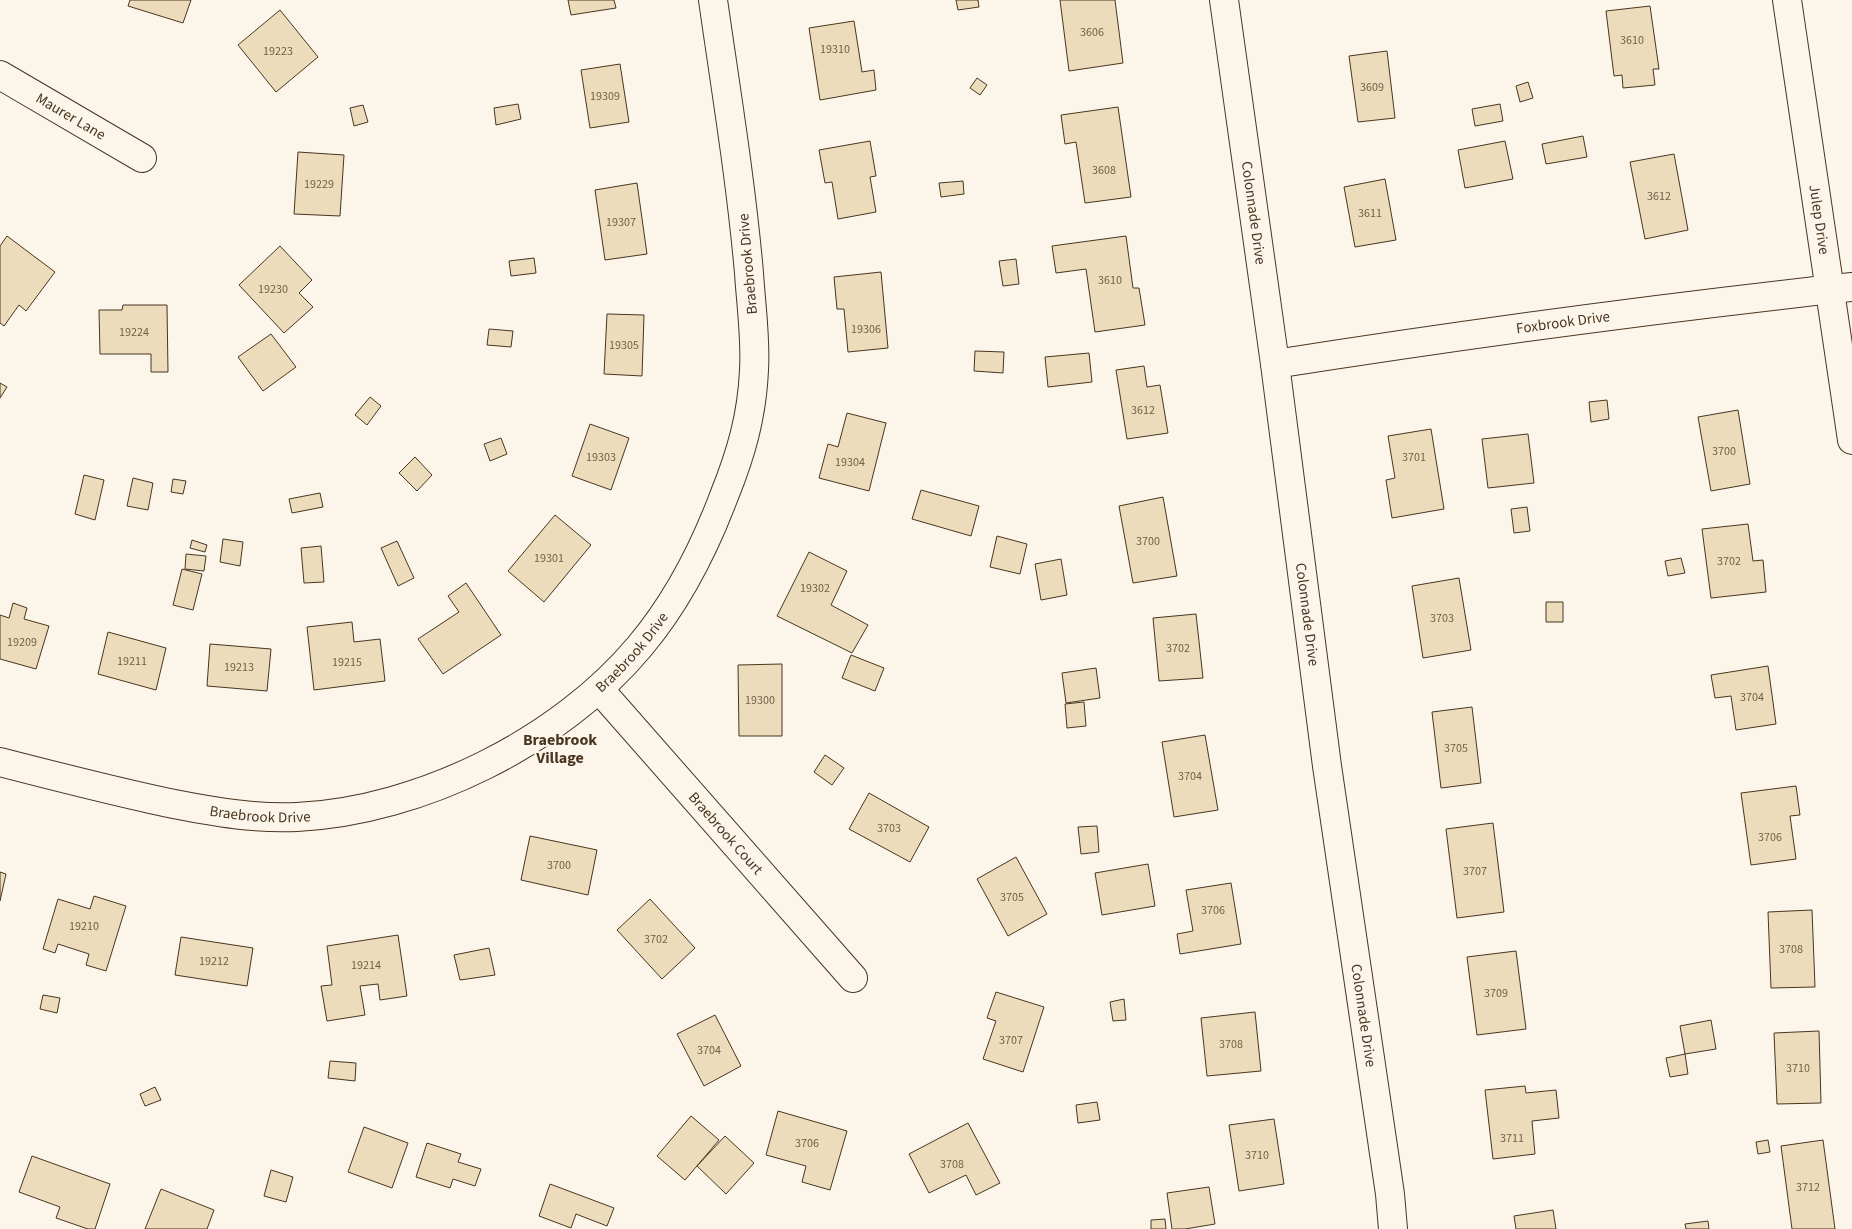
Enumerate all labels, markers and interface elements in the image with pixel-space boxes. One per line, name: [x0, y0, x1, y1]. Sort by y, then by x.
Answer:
house number: 3606: [1080, 24, 1104, 41]
house number: 3610: [1620, 32, 1644, 49]
house number: 19310: [820, 41, 850, 58]
house number: 19223: [263, 43, 293, 60]
house number: 3609: [1360, 79, 1384, 96]
street label: Maurer Lane: [32, 88, 110, 145]
house number: 19309: [590, 88, 620, 105]
street label: Colonnade Drive: [1236, 160, 1271, 266]
house number: 3608: [1092, 162, 1116, 179]
house number: 19229: [304, 176, 334, 193]
street label: Julep Drive: [1804, 183, 1835, 256]
house number: 3612: [1647, 188, 1671, 205]
house number: 3611: [1358, 205, 1382, 222]
street label: Braebrook Drive: [733, 213, 763, 315]
house number: 19307: [606, 214, 636, 231]
house number: 3610: [1098, 272, 1122, 289]
house number: 19230: [258, 281, 288, 298]
street label: Foxbrook Drive: [1515, 306, 1611, 339]
house number: 19306: [851, 321, 881, 338]
house number: 19224: [119, 324, 149, 341]
house number: 19305: [609, 337, 639, 354]
house number: 3612: [1131, 402, 1155, 419]
house number: 3700: [1712, 443, 1736, 460]
house number: 19303: [586, 449, 616, 466]
house number: 3701: [1402, 449, 1426, 466]
house number: 19304: [835, 454, 865, 471]
house number: 3700: [1136, 533, 1160, 550]
house number: 19301: [534, 550, 564, 567]
house number: 3702: [1717, 553, 1741, 570]
street label: Colonnade Drive: [1290, 561, 1324, 667]
house number: 19302: [800, 580, 830, 597]
street label: Braebrook Drive: [591, 608, 673, 697]
house number: 3703: [1430, 610, 1454, 627]
house number: 19209: [7, 634, 37, 651]
house number: 3702: [1166, 640, 1190, 657]
house number: 19211: [117, 653, 147, 670]
house number: 19215: [332, 654, 362, 671]
house number: 19213: [224, 659, 254, 676]
house number: 3704: [1740, 689, 1764, 706]
house number: 19300: [745, 692, 775, 709]
district label: Braebrook Village: [523, 729, 597, 769]
house number: 3705: [1444, 740, 1468, 757]
house number: 3704: [1178, 768, 1202, 785]
street label: Braebrook Court: [684, 787, 768, 879]
street label: Braebrook Drive: [208, 800, 311, 828]
house number: 3703: [877, 820, 901, 837]
house number: 3706: [1758, 829, 1782, 846]
house number: 3700: [547, 857, 571, 874]
house number: 3707: [1463, 863, 1487, 880]
house number: 3705: [1000, 889, 1024, 906]
house number: 3706: [1201, 902, 1225, 919]
house number: 19210: [69, 918, 99, 935]
house number: 3702: [644, 931, 668, 948]
house number: 3708: [1779, 941, 1803, 958]
house number: 19212: [199, 953, 229, 970]
house number: 19214: [351, 957, 381, 974]
street label: Colonnade Drive: [1346, 962, 1382, 1068]
house number: 3709: [1484, 985, 1508, 1002]
house number: 3707: [999, 1032, 1023, 1049]
house number: 3708: [1219, 1036, 1243, 1053]
house number: 3704: [697, 1042, 721, 1059]
house number: 3710: [1786, 1060, 1810, 1077]
house number: 3711: [1500, 1130, 1524, 1147]
house number: 3706: [795, 1135, 819, 1152]
house number: 3710: [1245, 1147, 1269, 1164]
house number: 3708: [940, 1156, 964, 1173]
house number: 3712: [1796, 1179, 1820, 1196]

